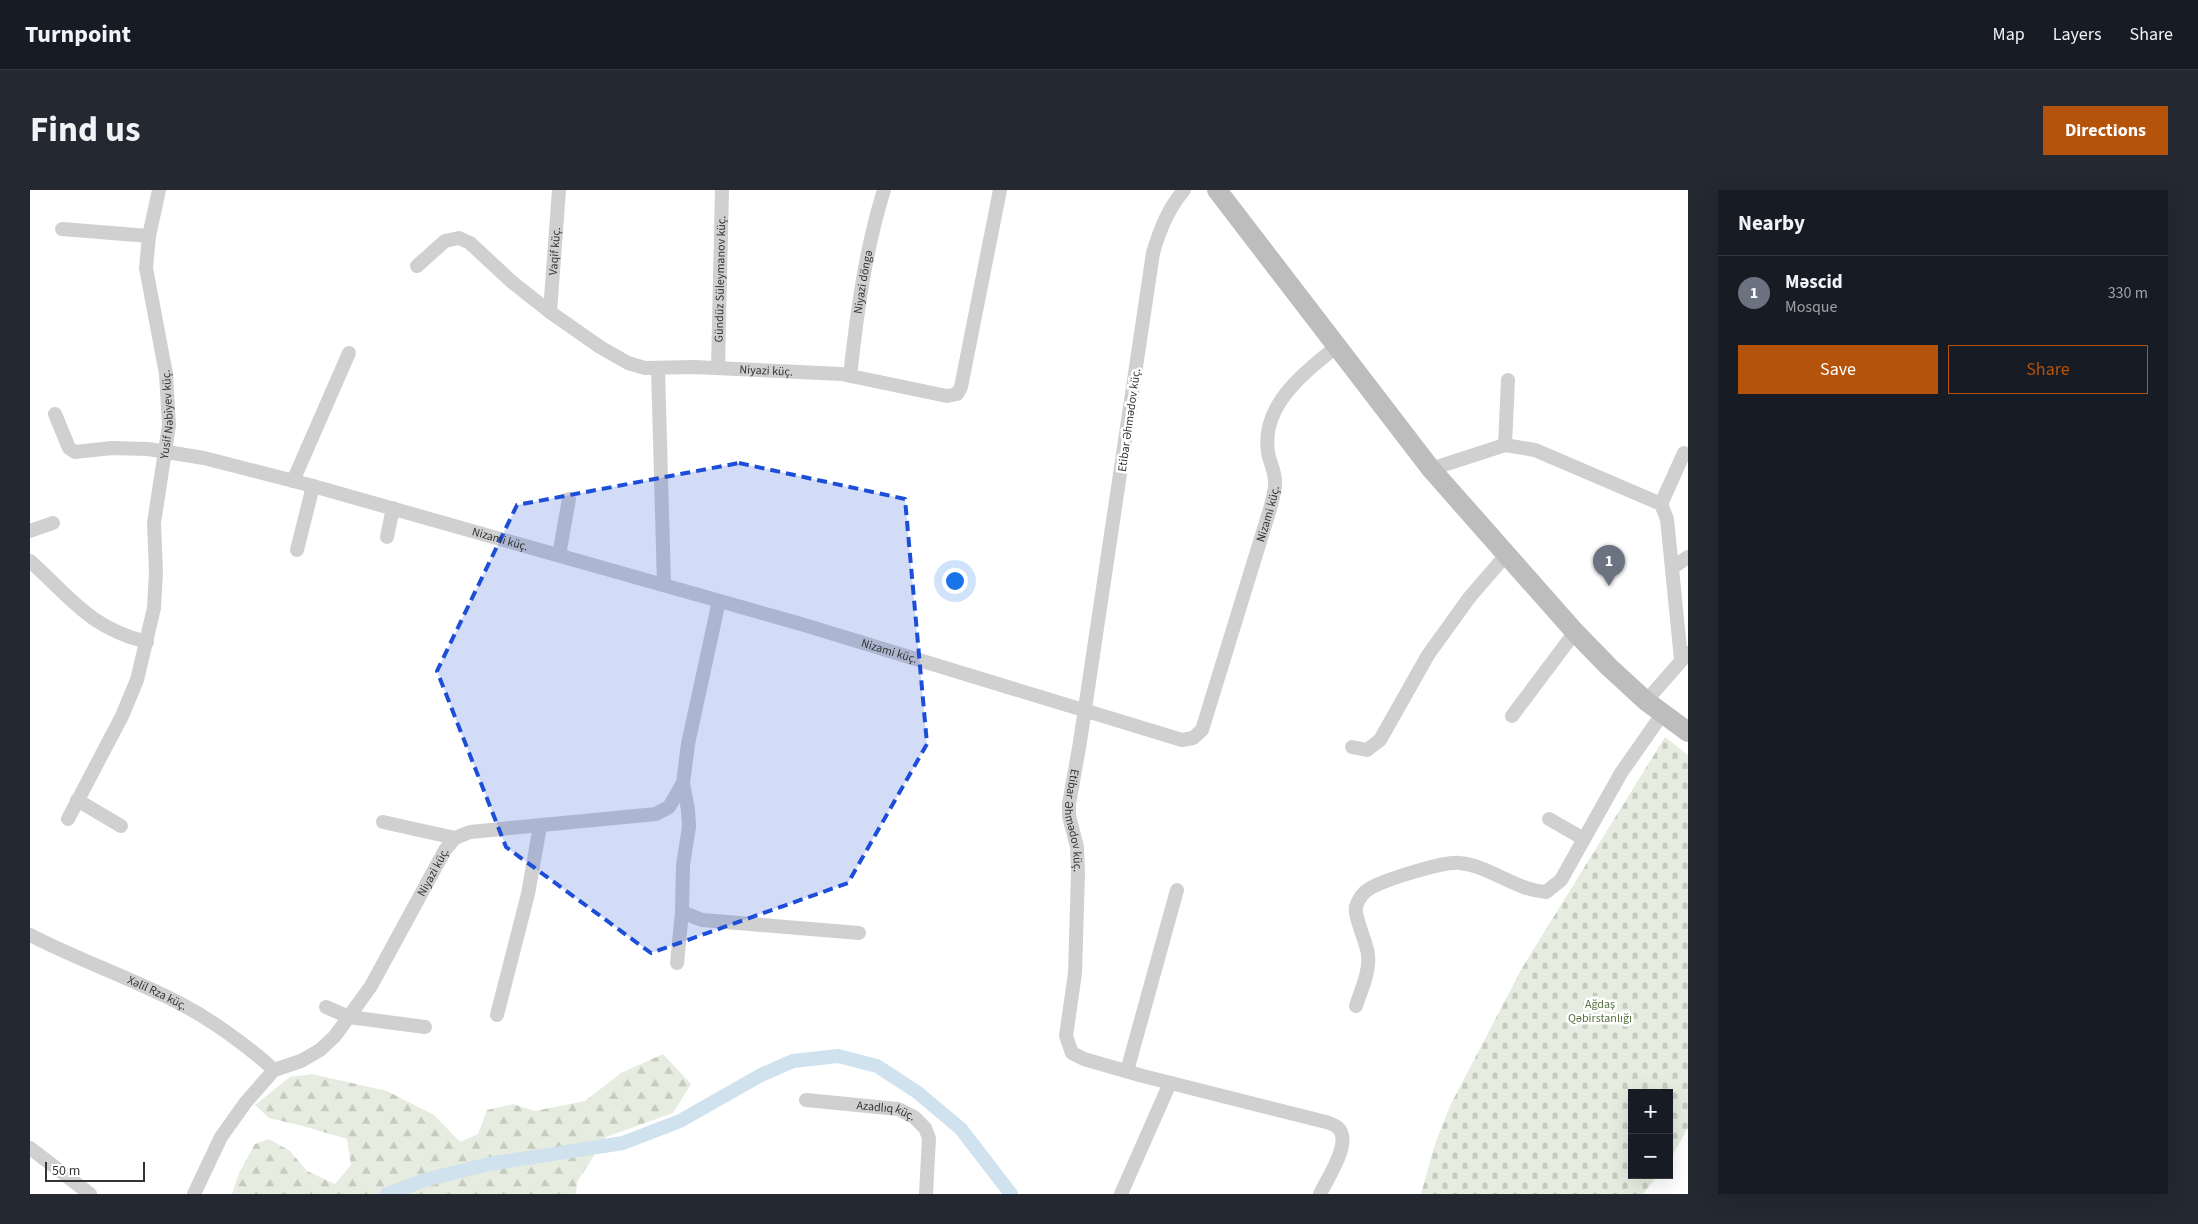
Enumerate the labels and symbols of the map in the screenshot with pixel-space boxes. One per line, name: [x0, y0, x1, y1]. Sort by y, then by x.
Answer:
street label: Gündüz Süleymanov küç.: [711, 215, 730, 343]
street label: Vaqif küç.: [545, 226, 565, 276]
street label: Niyazi döngə: [850, 249, 877, 315]
street label: Niyazi küç.: [739, 361, 793, 381]
street label: Etibar Əhmədov küç.: [1114, 367, 1145, 473]
street label: Yusif Nəbiyev küç.: [156, 368, 178, 461]
street label: Nizami küç.: [1252, 485, 1284, 544]
street label: Nizami küç.: [470, 523, 530, 555]
pin: 1: [1593, 545, 1625, 586]
your location: [942, 568, 968, 594]
street label: Nizami küç.: [859, 635, 919, 668]
street label: Etibar Əhmədov küç.: [1060, 768, 1086, 872]
street label: Niyazi küç.: [413, 844, 453, 900]
street label: Xəlil Rza küç.: [125, 972, 190, 1015]
park label: Ağdaş Qəbirstanlığı: [1568, 996, 1632, 1027]
street label: Azadlıq küç.: [856, 1097, 918, 1125]
scale bar: [45, 1159, 145, 1182]

